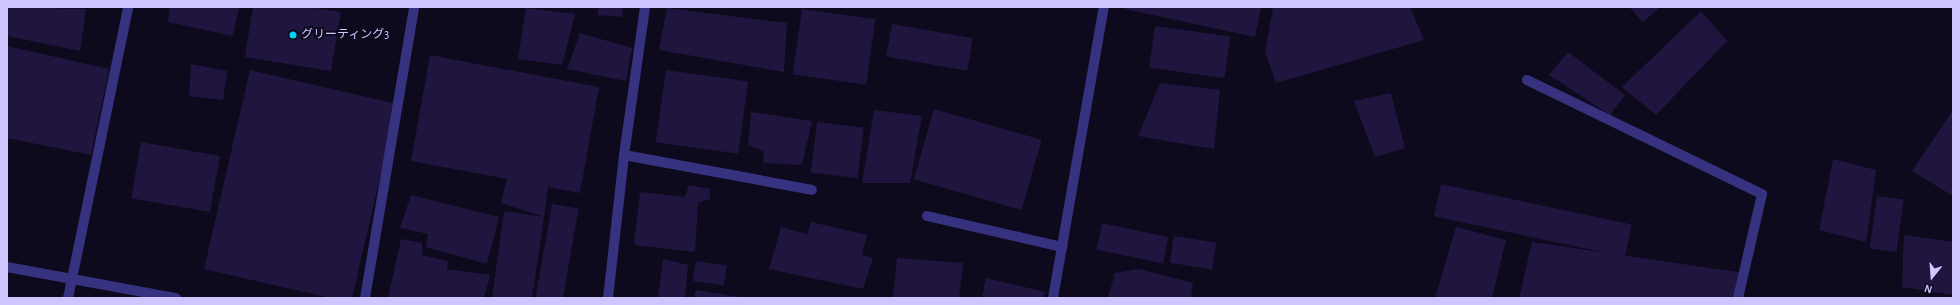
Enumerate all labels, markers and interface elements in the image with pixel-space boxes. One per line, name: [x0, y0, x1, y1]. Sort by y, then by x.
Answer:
place label: グリーティング3: [301, 28, 390, 42]
marker: グリーティング3: [288, 30, 298, 40]
north arrow: [1912, 257, 1952, 297]
text: N: [1923, 283, 1934, 295]

